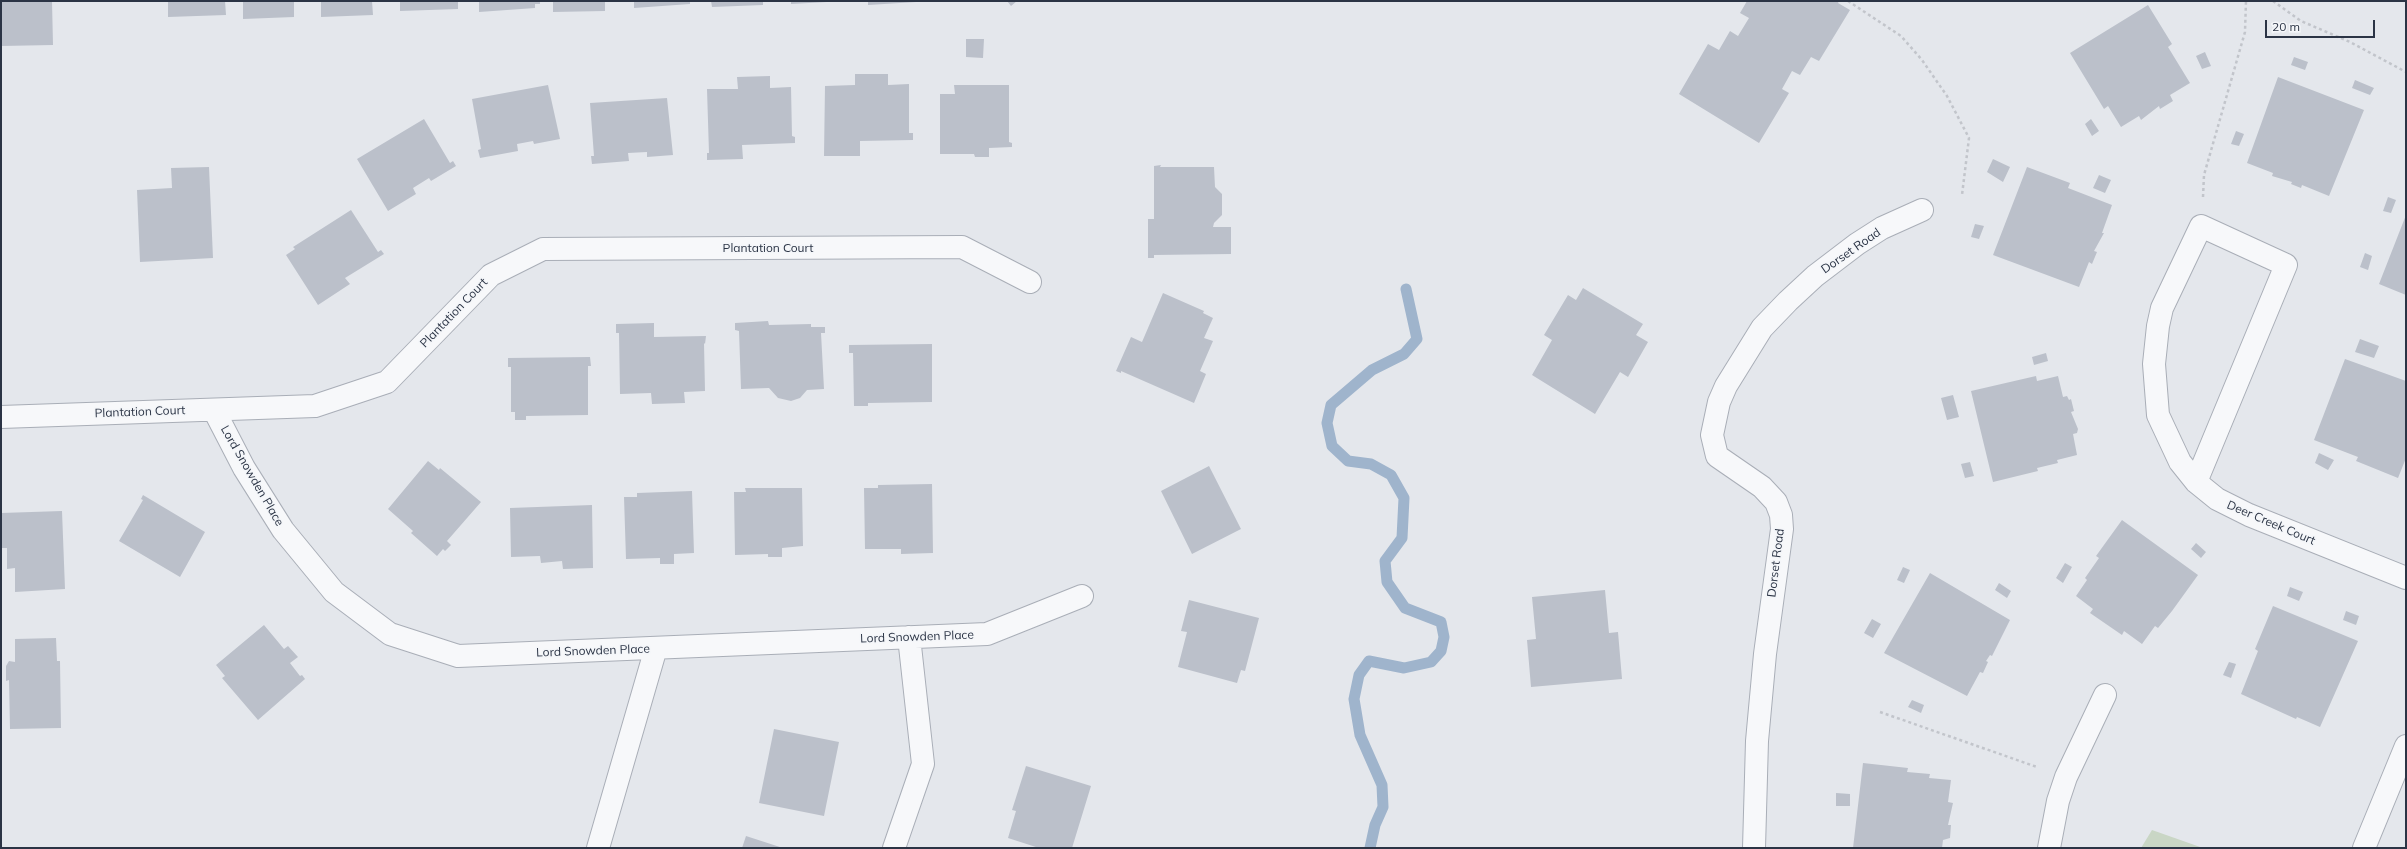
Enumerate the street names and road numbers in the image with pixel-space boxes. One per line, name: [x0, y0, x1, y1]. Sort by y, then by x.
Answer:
street label: Dorset Road: [1818, 225, 1884, 277]
street label: Plantation Court: [723, 241, 813, 255]
street label: Plantation Court: [417, 275, 491, 351]
street label: Plantation Court: [94, 403, 186, 421]
street label: Lord Snowden Place: [217, 423, 287, 529]
street label: Deer Creek Court: [2225, 498, 2317, 548]
street label: Dorset Road: [1765, 528, 1787, 598]
street label: Lord Snowden Place: [860, 628, 974, 646]
street label: Lord Snowden Place: [536, 642, 650, 660]

